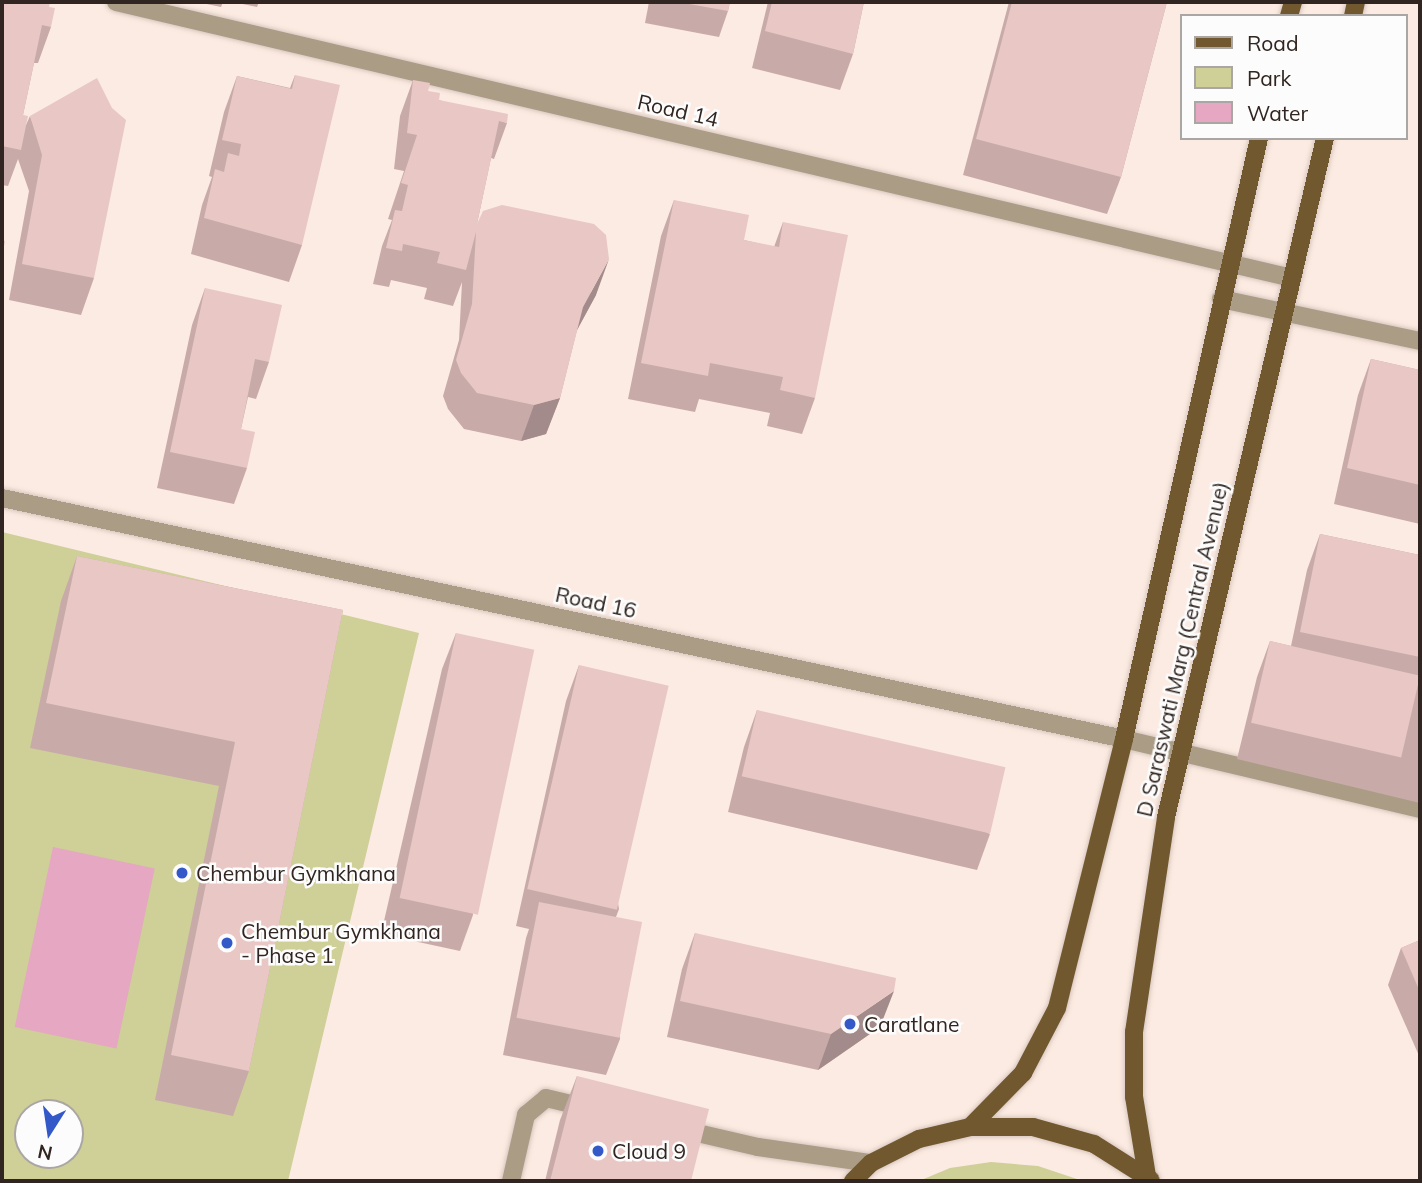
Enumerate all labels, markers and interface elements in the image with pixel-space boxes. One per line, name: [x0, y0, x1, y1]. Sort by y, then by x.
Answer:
legend: [1180, 14, 1408, 140]
text: Road: [1247, 30, 1298, 56]
text: Park: [1247, 65, 1291, 91]
street label: Road 14: [635, 88, 721, 132]
text: Water: [1247, 100, 1308, 126]
street label: D Saraswati Marg (Central Avenue): [1131, 479, 1233, 819]
street label: Road 16: [553, 581, 639, 623]
place label: Chembur Gymkhana: [196, 860, 396, 886]
marker: Chembur Gymkhana: [174, 865, 190, 881]
place label: Chembur Gymkhana - Phase 1: [241, 918, 441, 968]
marker: Chembur Gymkhana - Phase 1: [219, 935, 235, 951]
place label: Caratlane: [864, 1011, 959, 1037]
marker: Caratlane: [842, 1016, 858, 1032]
north arrow: [14, 1099, 84, 1169]
place label: Cloud 9: [612, 1138, 686, 1164]
text: N: [36, 1139, 55, 1166]
marker: Cloud 9: [590, 1143, 606, 1159]

